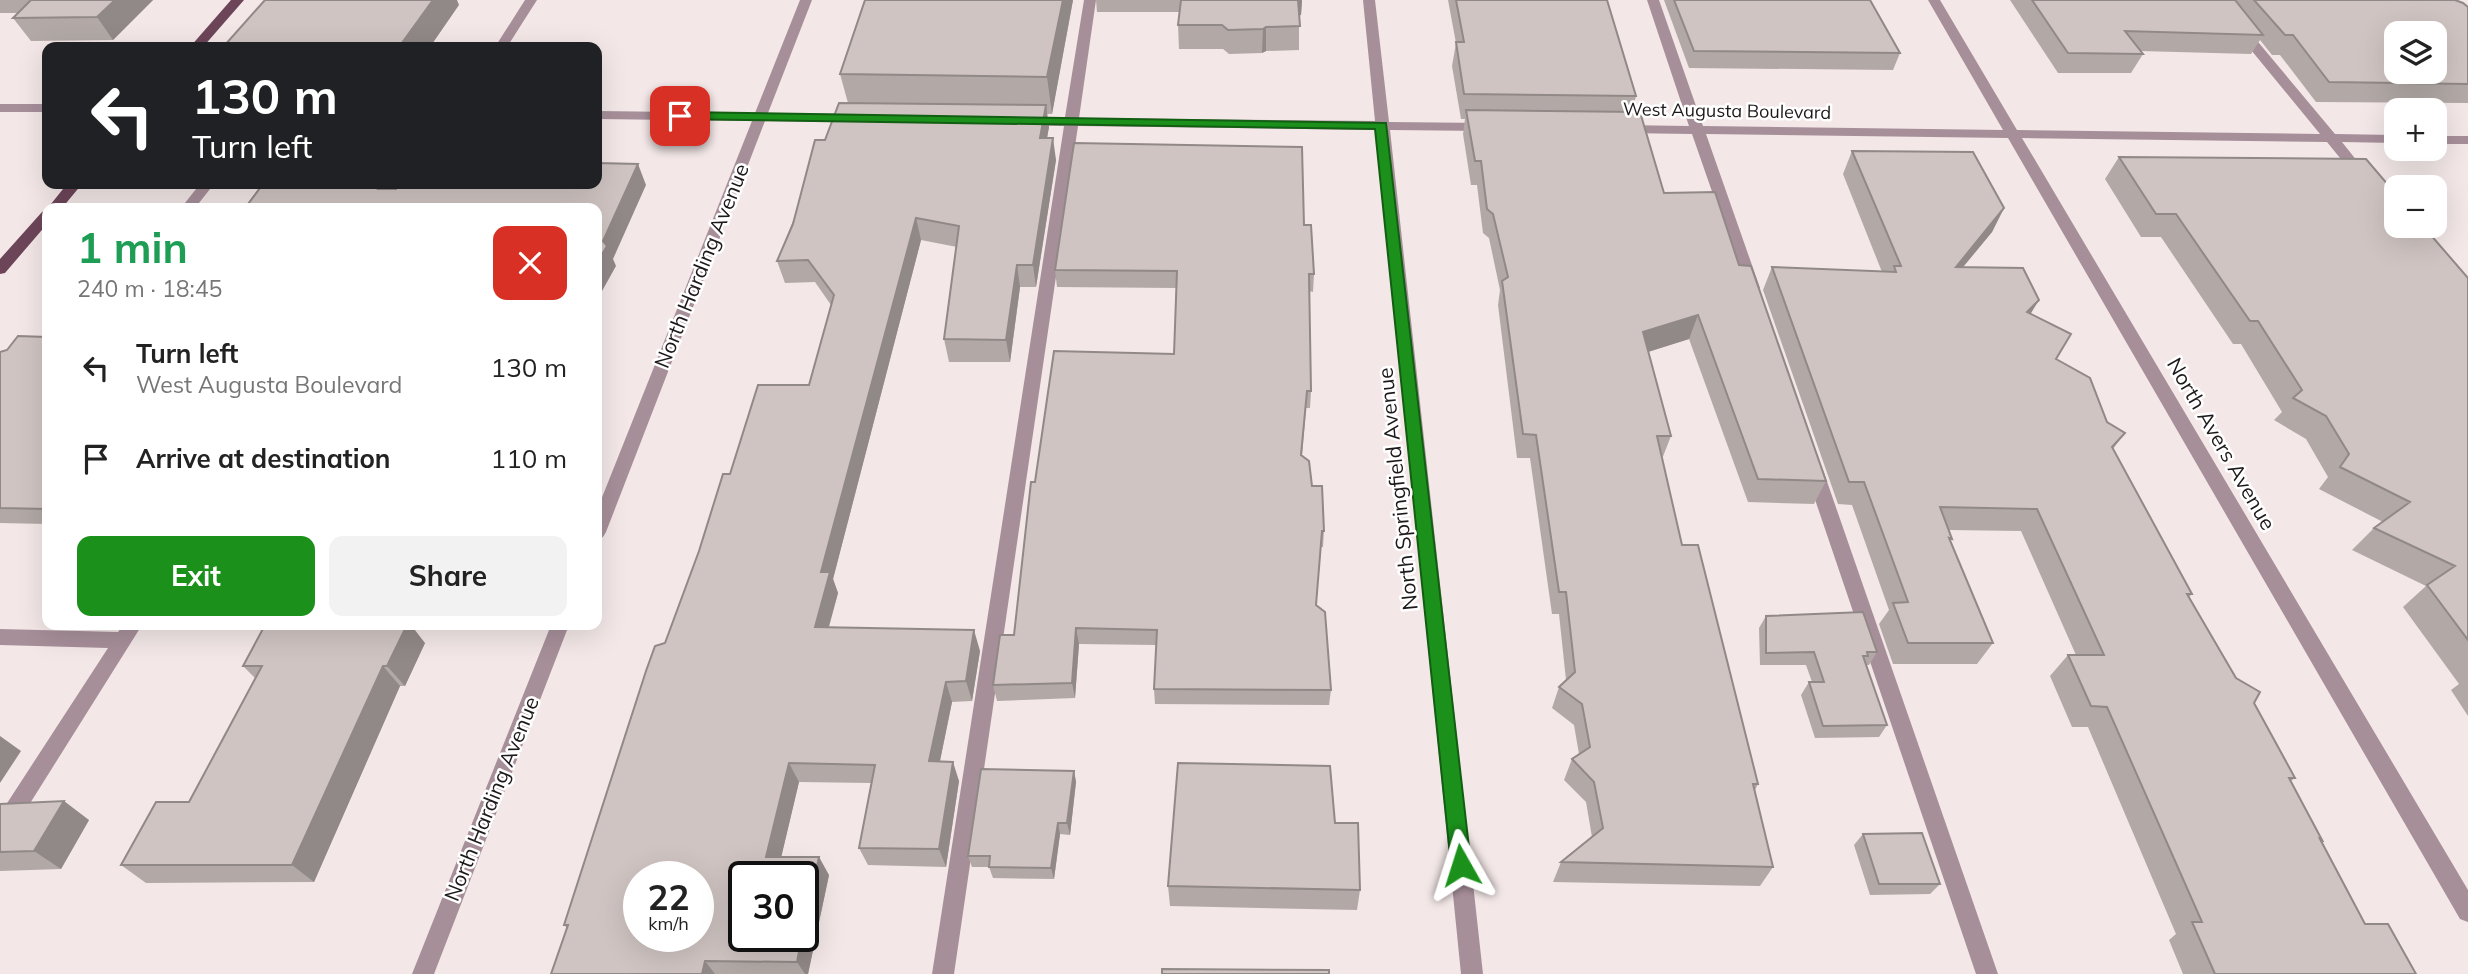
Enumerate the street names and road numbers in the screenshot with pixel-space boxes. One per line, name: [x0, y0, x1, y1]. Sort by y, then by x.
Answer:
street label: West Augusta Boulevard: [1623, 97, 1831, 124]
street label: North Harding Avenue: [648, 160, 754, 372]
street label: North Avers Avenue: [2162, 353, 2282, 534]
street label: North Springfield Avenue: [1371, 366, 1423, 612]
street label: North Harding Avenue: [438, 693, 544, 905]

